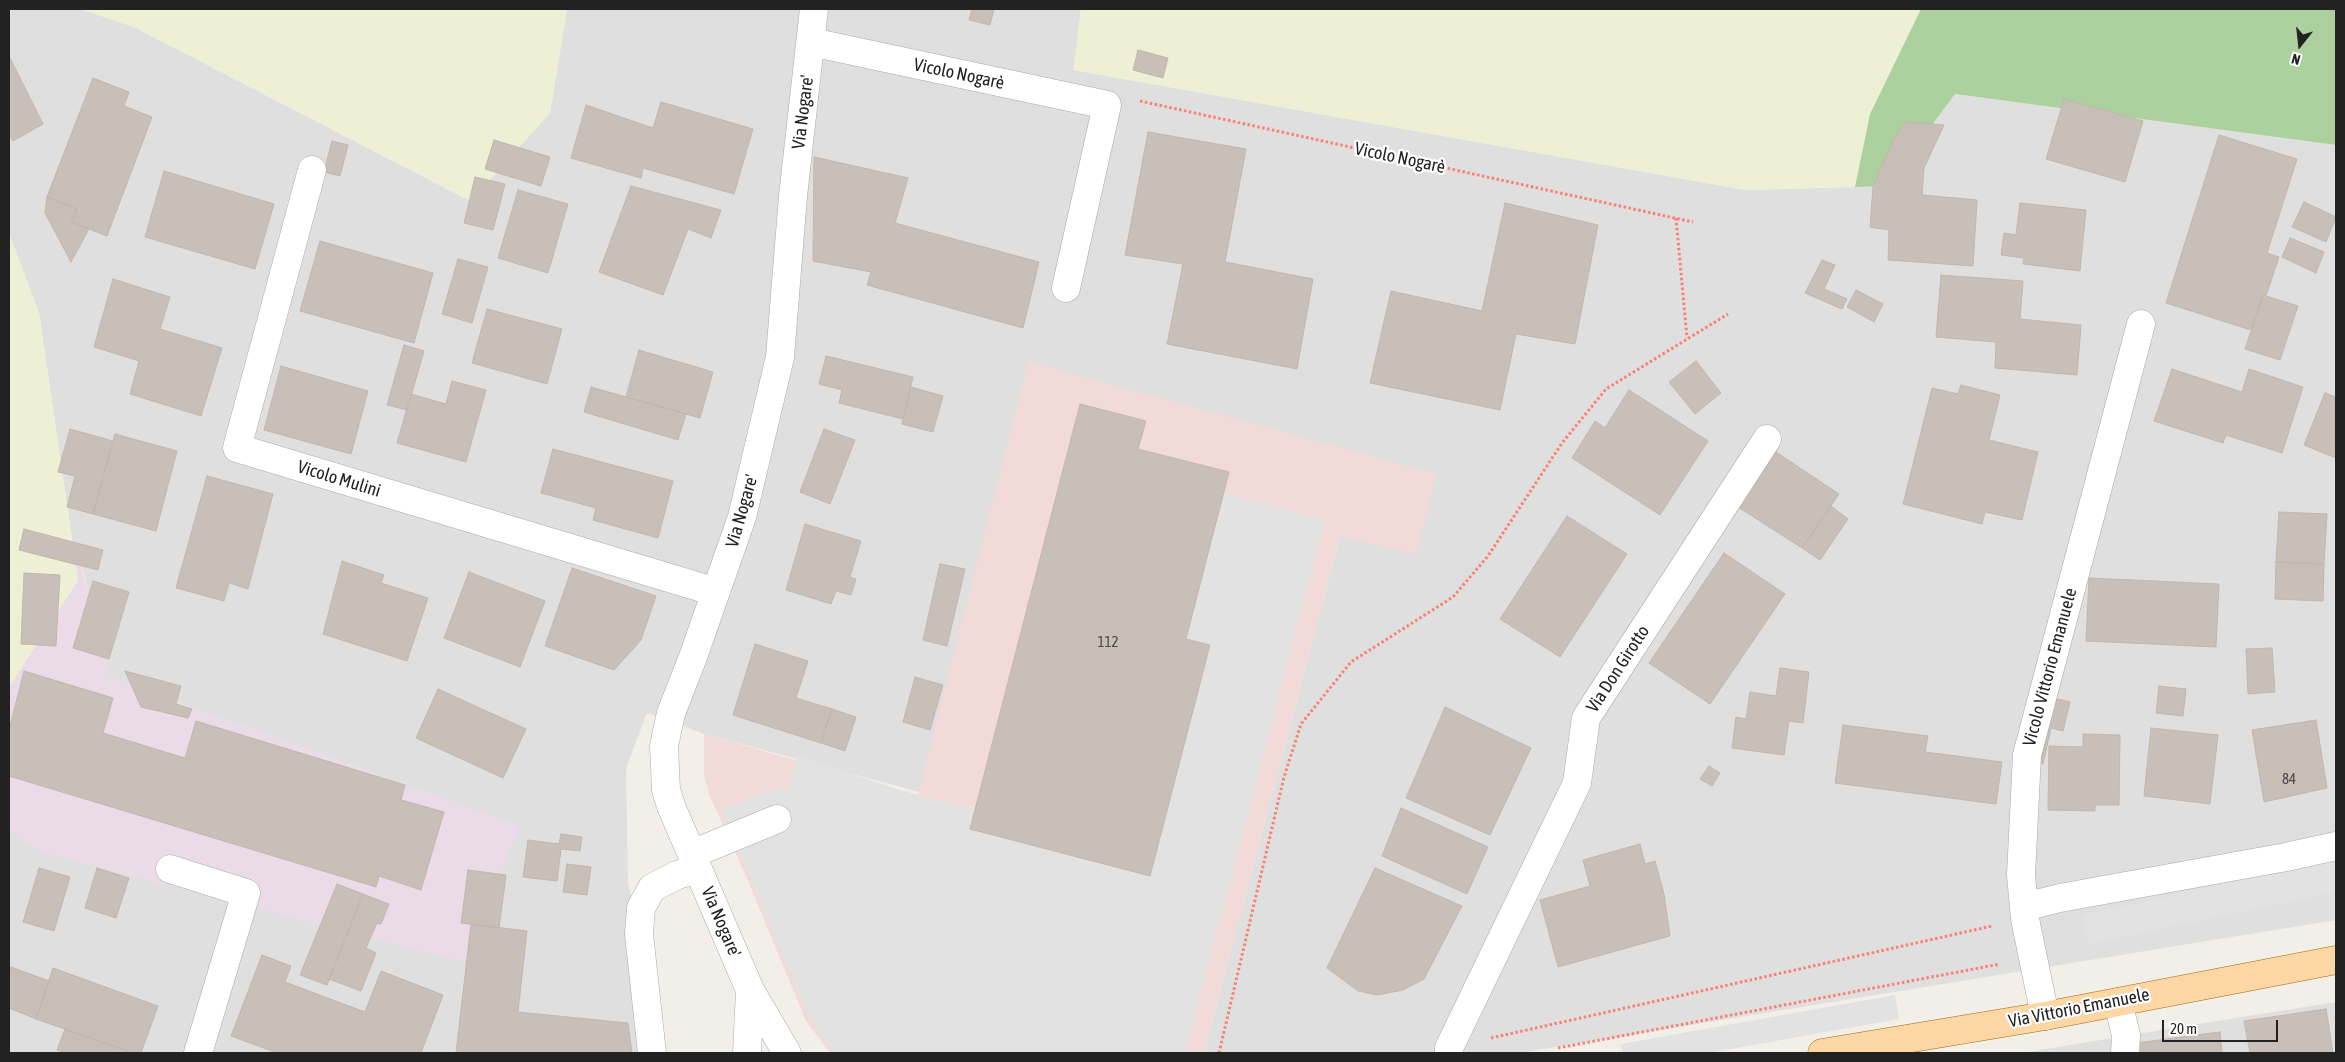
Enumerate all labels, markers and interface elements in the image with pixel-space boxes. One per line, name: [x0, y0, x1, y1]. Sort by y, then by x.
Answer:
north arrow: [2275, 20, 2325, 70]
text: N: [2290, 51, 2302, 68]
street label: Vicolo Nogarè: [912, 54, 1006, 94]
street label: Via Nogare': [788, 74, 818, 150]
street label: Vicolo Nogarè: [1353, 138, 1447, 178]
street label: Vicolo Mulini: [295, 456, 383, 502]
street label: Via Nogare': [721, 472, 763, 550]
street label: Vicolo Vittorio Emanuele: [2018, 586, 2082, 748]
street label: Via Don Girotto: [1582, 621, 1654, 717]
house number: 112: [1097, 633, 1119, 651]
house number: 84: [2282, 770, 2296, 788]
street label: Via Nogare': [696, 883, 746, 961]
street label: Via Vittorio Emanuele: [2007, 984, 2151, 1032]
scale bar: [2165, 1010, 2281, 1042]
text: 20 m: [2170, 1020, 2197, 1037]

